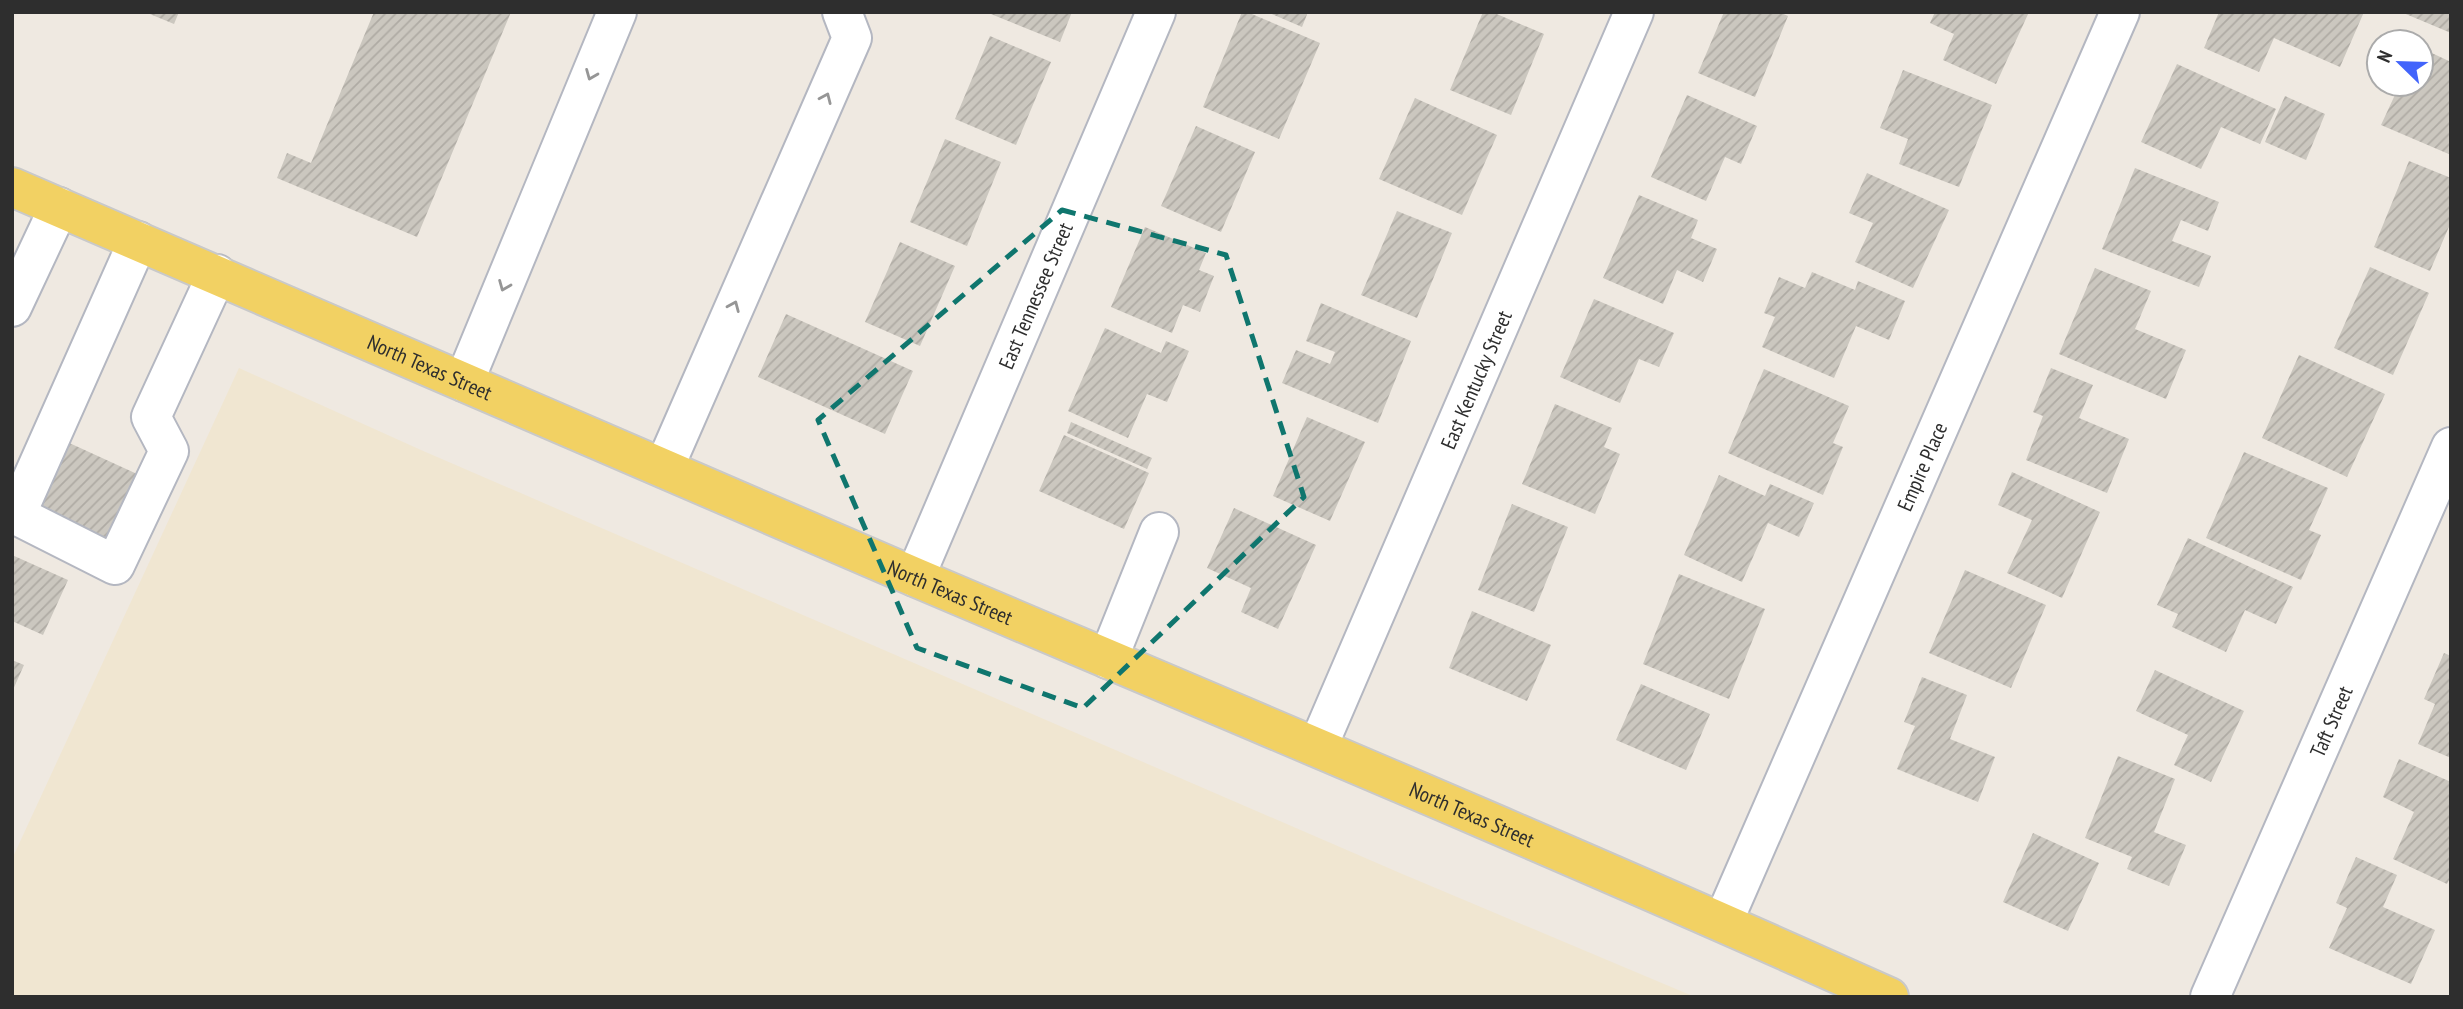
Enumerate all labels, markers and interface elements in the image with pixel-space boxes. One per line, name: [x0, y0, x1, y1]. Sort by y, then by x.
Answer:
north arrow: [2365, 28, 2435, 98]
text: N: [2371, 47, 2397, 66]
one-way arrow: [585, 69, 599, 81]
one-way arrow: [818, 92, 832, 105]
street label: East Tennessee Street: [992, 218, 1078, 373]
one-way arrow: [498, 279, 512, 291]
one-way arrow: [726, 301, 740, 313]
street label: East Kentucky Street: [1434, 306, 1518, 453]
street label: North Texas Street: [363, 328, 497, 406]
street label: Empire Place: [1891, 418, 1953, 515]
street label: North Texas Street: [884, 554, 1017, 631]
street label: Taft Street: [2303, 681, 2358, 761]
street label: North Texas Street: [1405, 775, 1539, 853]

